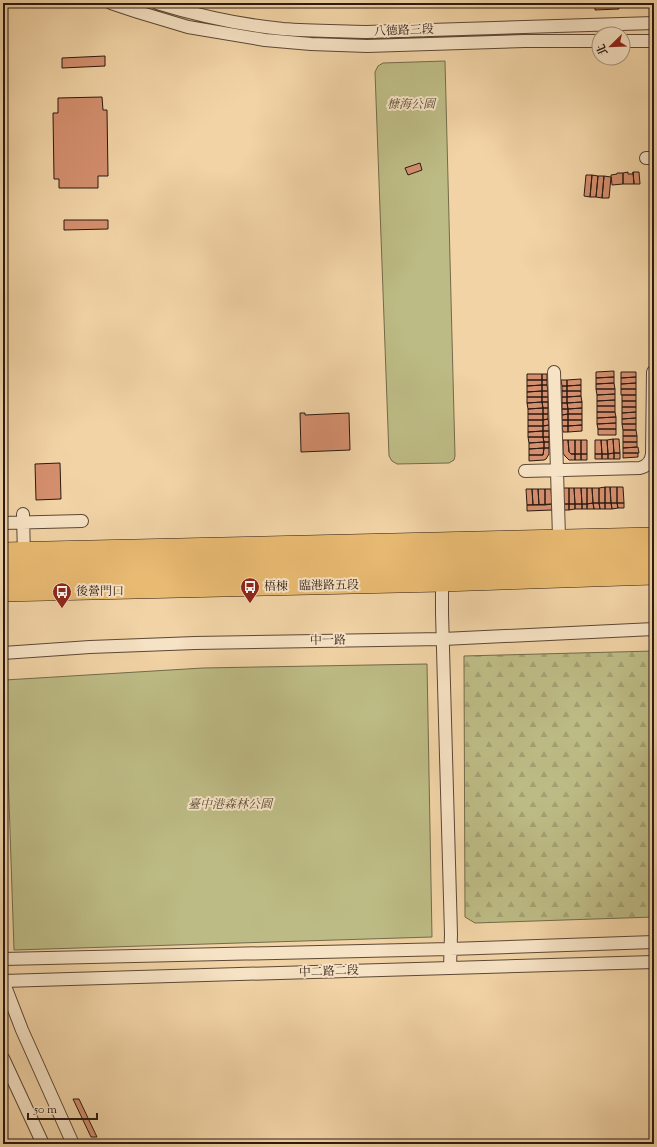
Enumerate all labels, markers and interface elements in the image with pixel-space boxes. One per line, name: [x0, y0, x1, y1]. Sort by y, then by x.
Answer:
street label: 八德路三段: [374, 21, 434, 41]
north arrow: [591, 26, 631, 66]
text: 北: [593, 41, 612, 58]
park label: 槺海公園: [387, 96, 437, 114]
bus stop icon: 梧棟: [239, 576, 261, 604]
street label: 臨港路五段: [299, 576, 359, 596]
place label: 梧棟: [264, 578, 288, 596]
bus stop icon: 後營門口: [51, 581, 73, 609]
place label: 後營門口: [76, 583, 124, 601]
street label: 中一路: [310, 632, 346, 650]
park label: 臺中港森林公園: [188, 796, 274, 814]
street label: 中二路二段: [299, 962, 359, 982]
scale bar: [28, 1095, 97, 1121]
text: 50 m: [33, 1101, 57, 1119]

